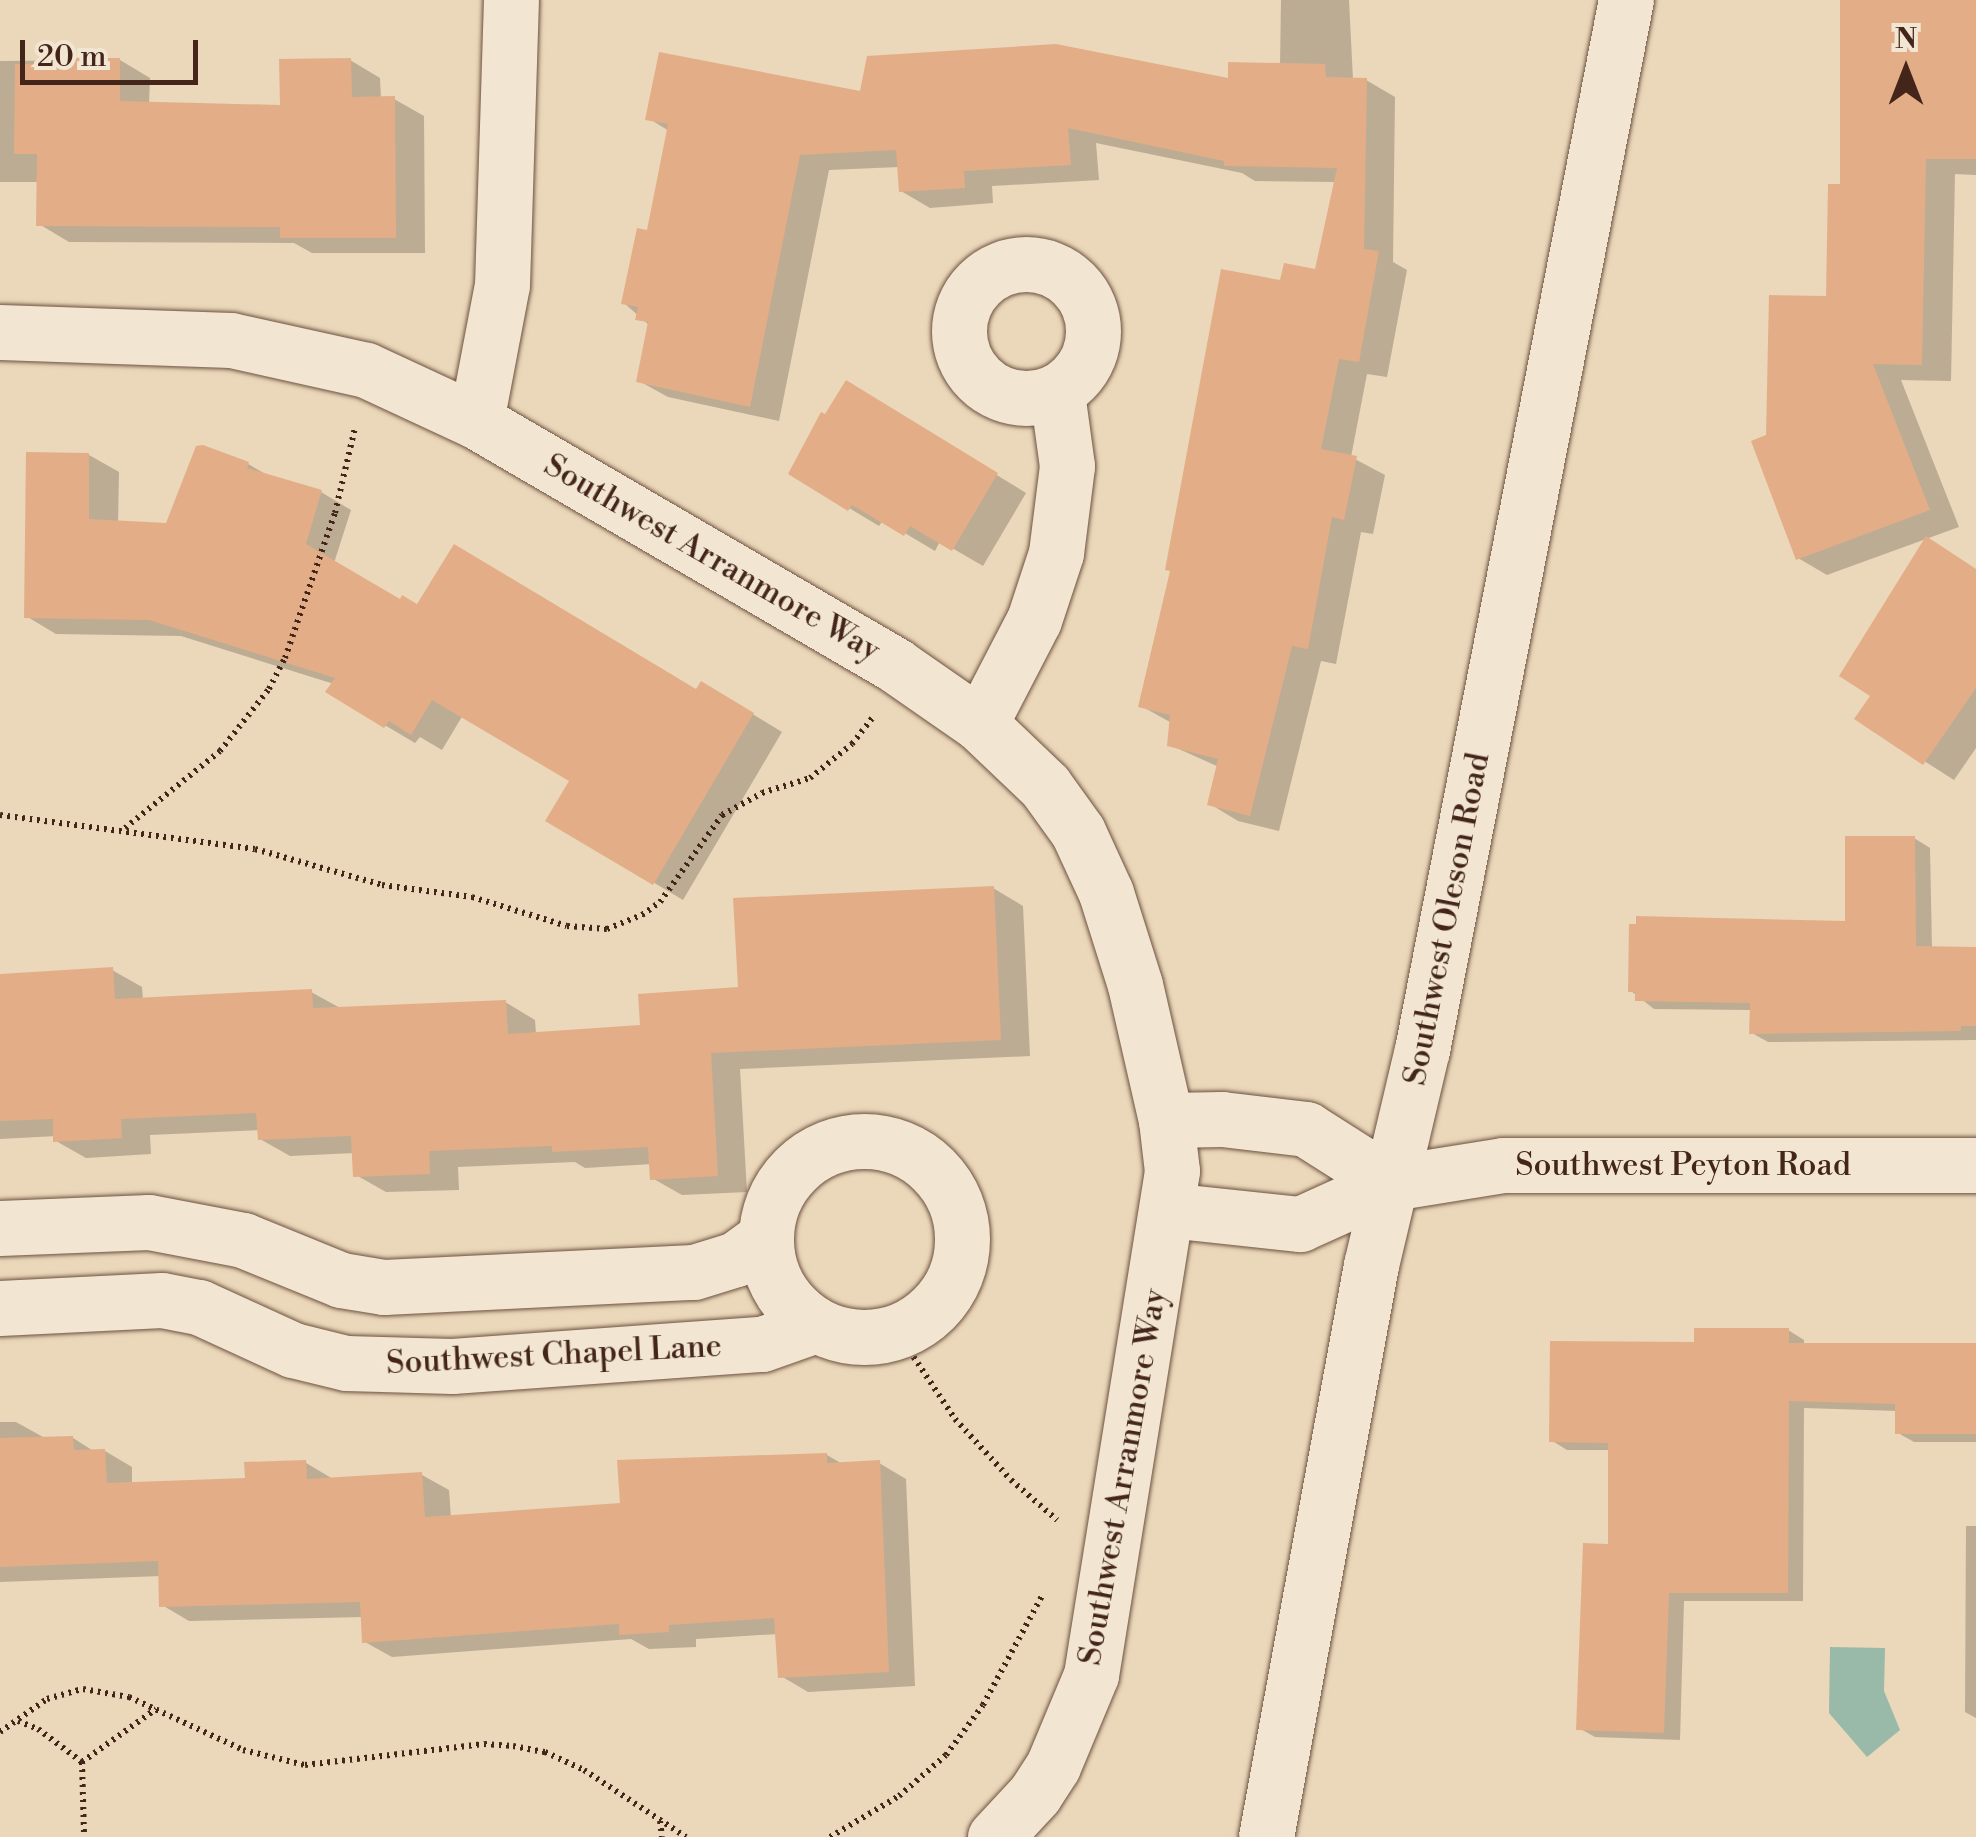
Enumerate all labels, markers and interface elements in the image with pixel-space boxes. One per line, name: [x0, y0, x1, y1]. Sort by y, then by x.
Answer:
scale bar: [25, 20, 202, 82]
north arrow: [1856, 20, 1956, 120]
text: N: [1895, 22, 1917, 57]
text: 20 m: [37, 38, 106, 76]
street label: Southwest Arranmore Way: [537, 446, 887, 670]
street label: Southwest Oleson Road: [1396, 749, 1498, 1089]
street label: Southwest Peyton Road: [1515, 1146, 1851, 1184]
street label: Southwest Arranmore Way: [1071, 1286, 1175, 1668]
street label: Southwest Chapel Lane: [385, 1327, 723, 1383]

